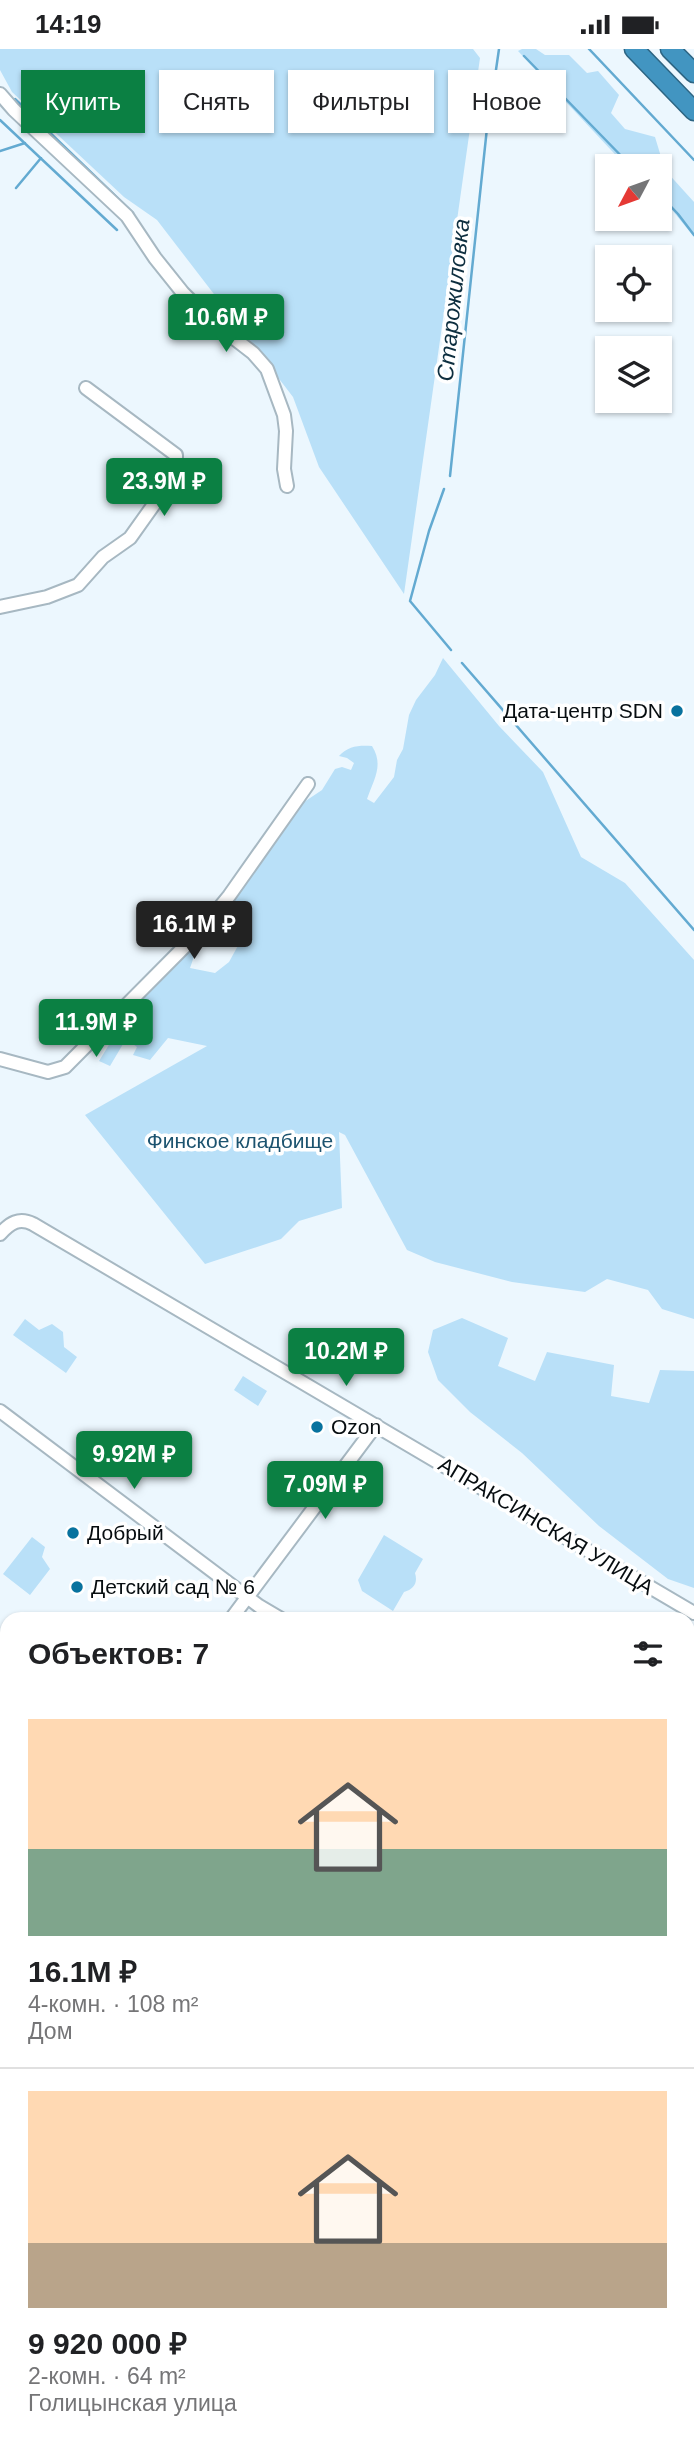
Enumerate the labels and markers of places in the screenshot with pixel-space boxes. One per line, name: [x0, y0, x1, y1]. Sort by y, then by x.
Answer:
pin: 10.6M ₽: [161, 295, 291, 354]
pin: 23.9M ₽: [99, 459, 229, 518]
place label: Дата-центр SDN: [503, 699, 663, 722]
marker: Дата-центр SDN: [669, 703, 685, 719]
pin: 16.1M ₽: [129, 901, 259, 961]
pin: 11.9M ₽: [31, 999, 161, 1059]
pin: 10.2M ₽: [281, 1329, 411, 1388]
place label: Ozon: [331, 1415, 381, 1438]
marker: Ozon: [309, 1419, 325, 1435]
pin: 9.92M ₽: [69, 1431, 199, 1491]
pin: 7.09M ₽: [260, 1461, 390, 1521]
place label: Добрый: [87, 1521, 164, 1544]
marker: Добрый: [65, 1525, 81, 1541]
place label: Детский сад № 6: [91, 1575, 255, 1598]
marker: Детский сад № 6: [69, 1579, 85, 1595]

